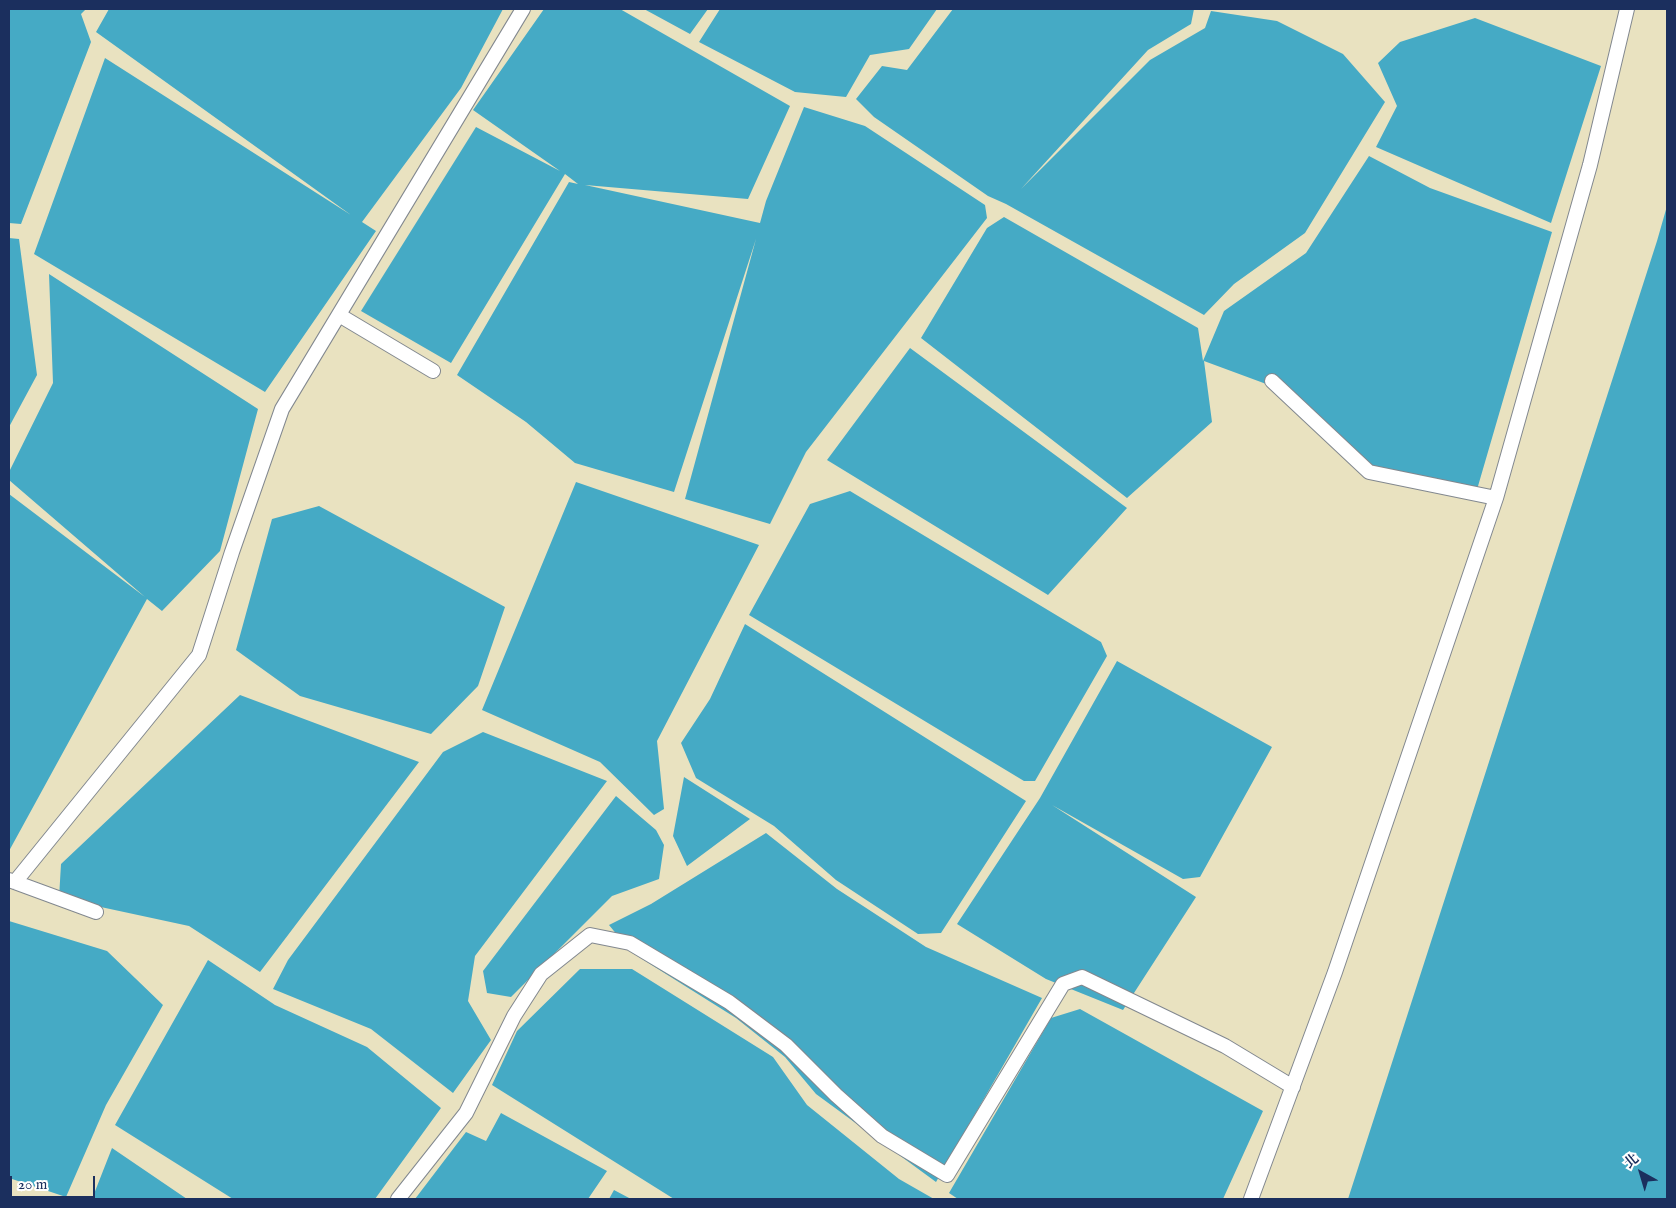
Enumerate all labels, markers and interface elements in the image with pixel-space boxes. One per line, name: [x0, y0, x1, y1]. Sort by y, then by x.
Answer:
north arrow: [1616, 1148, 1666, 1198]
text: 北: [1620, 1150, 1643, 1173]
scale bar: [12, 1166, 98, 1198]
text: 20 m: [18, 1175, 47, 1194]

